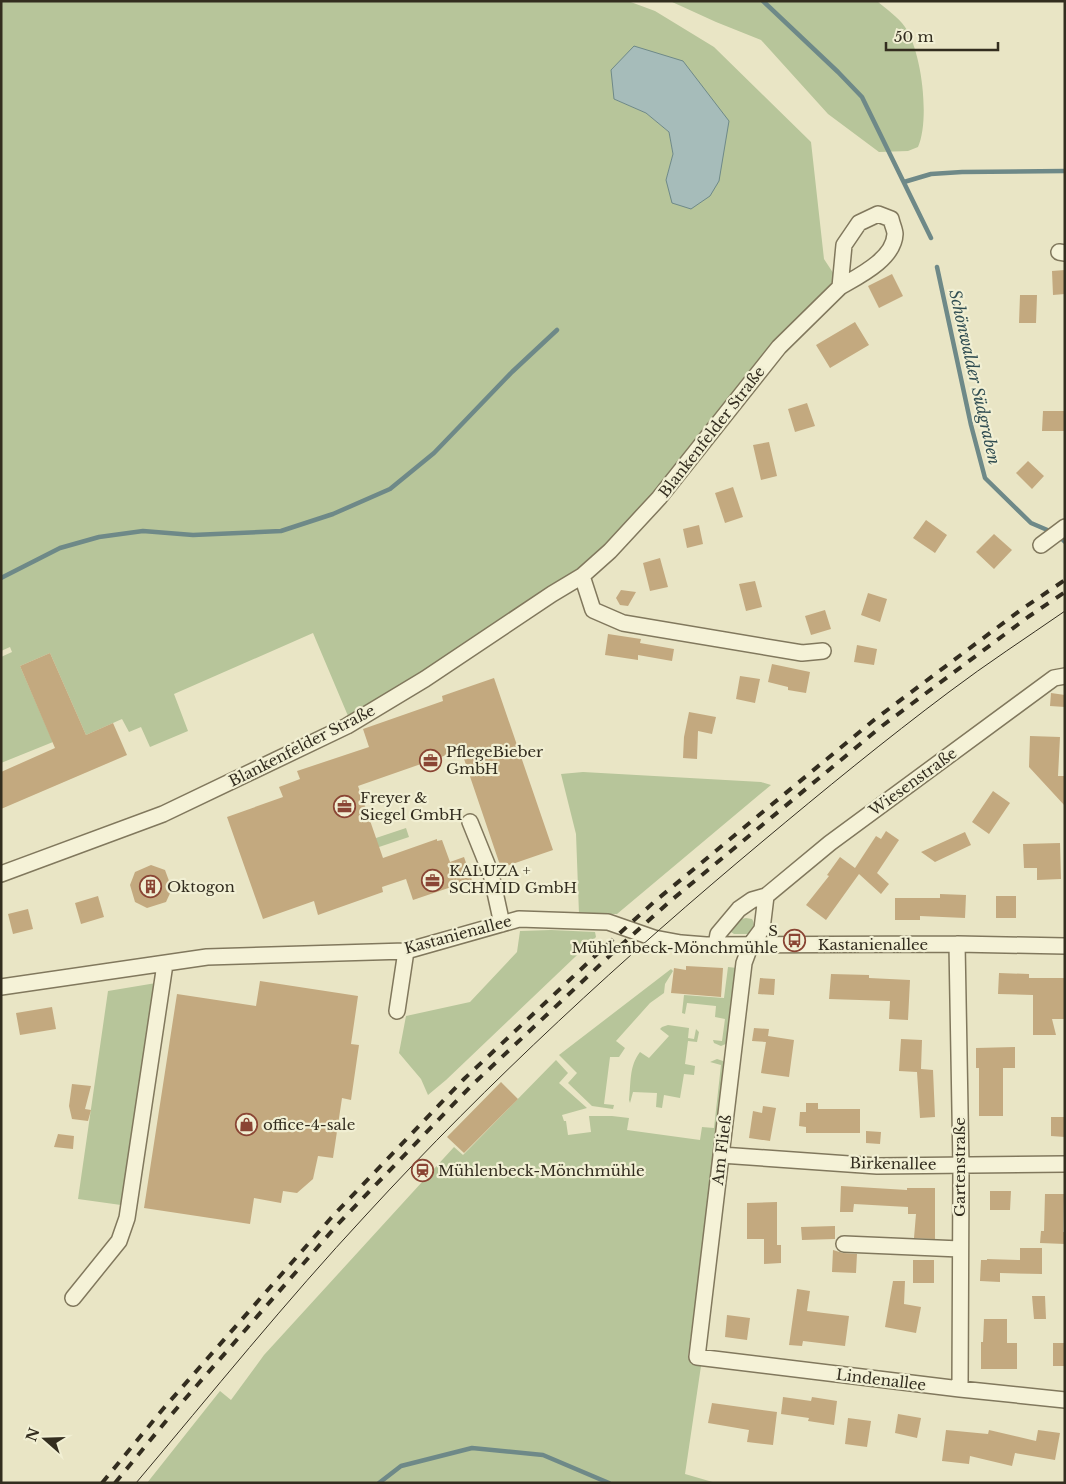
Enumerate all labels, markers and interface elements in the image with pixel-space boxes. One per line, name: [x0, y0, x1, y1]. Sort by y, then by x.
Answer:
scale bar: [886, 20, 998, 52]
text: 50 m: [894, 27, 934, 46]
water label: Schönwalder Südgraben: [945, 287, 1005, 467]
street label: Blankenfelder Straße: [654, 362, 769, 501]
street label: Blankenfelder Straße: [226, 700, 378, 791]
place label: PflegeBieber GmbH: [446, 742, 544, 778]
street label: Wiesenstraße: [864, 743, 960, 820]
office icon: PflegeBieber GmbH: [418, 749, 442, 773]
place label: Freyer & Siegel GmbH: [360, 788, 463, 824]
office icon: Freyer & Siegel GmbH: [332, 795, 356, 819]
place label: KALUZA + SCHMID GmbH: [449, 861, 577, 897]
office icon: KALUZA + SCHMID GmbH: [421, 868, 445, 892]
building icon: Oktogon: [139, 875, 163, 899]
place label: Oktogon: [167, 877, 235, 896]
street label: Kastanienallee: [402, 911, 514, 958]
place label: S Mühlenbeck-Mönchmühle: [572, 921, 778, 957]
bus stop icon: S Mühlenbeck-Mönchmühle: [782, 928, 806, 952]
street label: Kastanienallee: [818, 935, 928, 954]
shop icon: office-4-sale: [235, 1113, 259, 1137]
street label: Am Fließ: [708, 1114, 735, 1187]
place label: office-4-sale: [263, 1115, 355, 1134]
street label: Gartenstraße: [950, 1117, 969, 1217]
street label: Birkenallee: [850, 1153, 936, 1174]
station icon: Mühlenbeck-Mönchmühle: [410, 1159, 434, 1183]
place label: Mühlenbeck-Mönchmühle: [438, 1161, 644, 1180]
street label: Lindenallee: [835, 1365, 927, 1394]
north arrow: [20, 1414, 70, 1464]
text: N: [22, 1425, 43, 1444]

